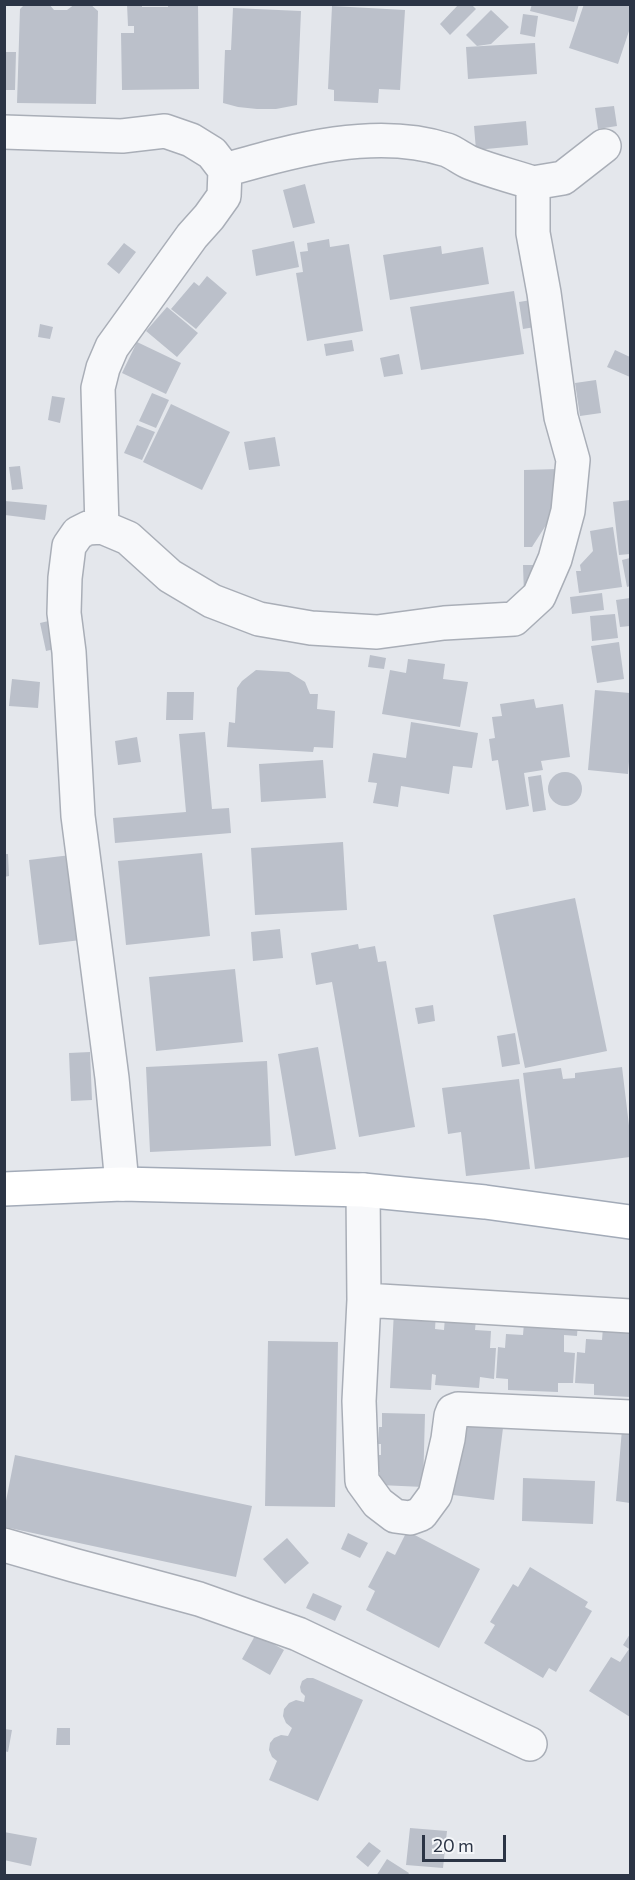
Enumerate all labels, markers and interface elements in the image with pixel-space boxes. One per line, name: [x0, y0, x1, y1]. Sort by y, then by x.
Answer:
scale bar: [425, 1823, 509, 1861]
text: 20 m: [433, 1834, 474, 1856]

